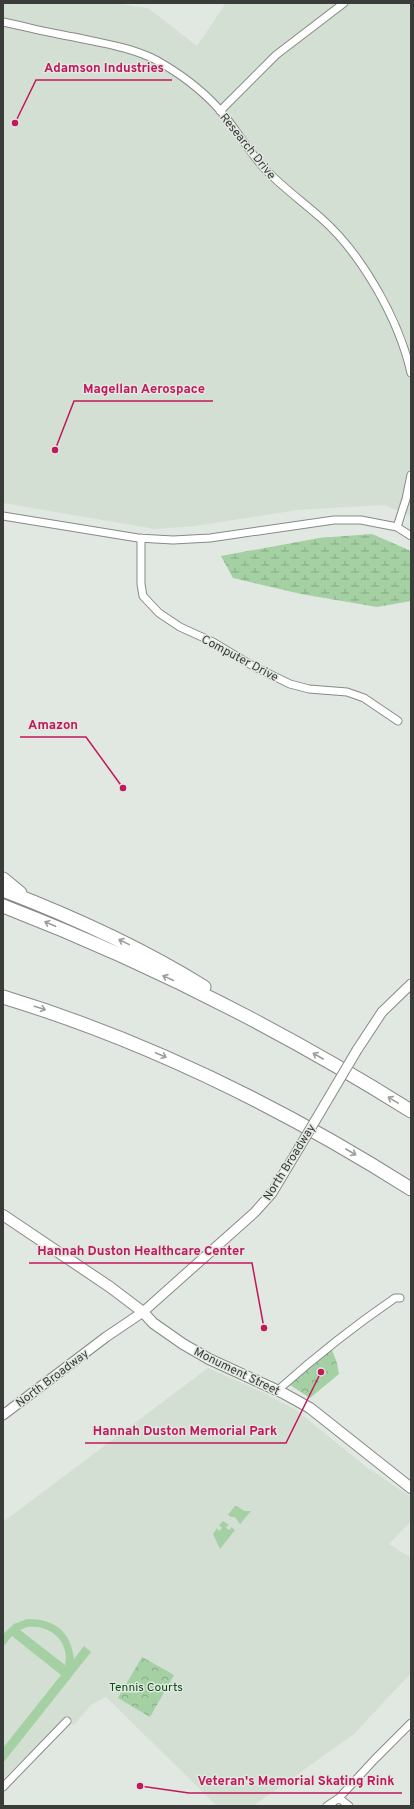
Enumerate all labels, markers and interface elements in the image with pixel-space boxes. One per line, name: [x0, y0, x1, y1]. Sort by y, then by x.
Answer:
callout: Adamson Industries: [36, 55, 172, 80]
text: Adamson Industries: [44, 61, 164, 77]
street label: Research Drive: [216, 110, 279, 183]
callout: Magellan Aerospace: [74, 376, 213, 401]
text: Magellan Aerospace: [83, 382, 205, 398]
street label: Computer Drive: [198, 632, 281, 686]
callout: Amazon: [20, 712, 86, 737]
text: Amazon: [28, 718, 78, 734]
one-way arrow: [44, 920, 56, 928]
one-way arrow: [119, 938, 131, 945]
one-way arrow: [162, 974, 174, 981]
one-way arrow: [34, 1005, 47, 1012]
one-way arrow: [312, 1051, 324, 1059]
one-way arrow: [155, 1052, 167, 1059]
one-way arrow: [388, 1096, 399, 1104]
street label: North Broadway: [260, 1121, 320, 1204]
one-way arrow: [345, 1148, 356, 1156]
callout: Hannah Duston Healthcare Center: [29, 1238, 252, 1263]
text: Hannah Duston Healthcare Center: [37, 1244, 245, 1260]
street label: Monument Street: [191, 1344, 282, 1400]
street label: North Broadway: [13, 1346, 92, 1411]
callout: Hannah Duston Memorial Park: [85, 1418, 286, 1443]
text: Hannah Duston Memorial Park: [93, 1424, 277, 1440]
park label: Tennis Courts: [109, 1680, 183, 1696]
callout: Veteran's Memorial Skating Rink: [189, 1768, 402, 1793]
text: Veteran's Memorial Skating Rink: [198, 1774, 394, 1790]

